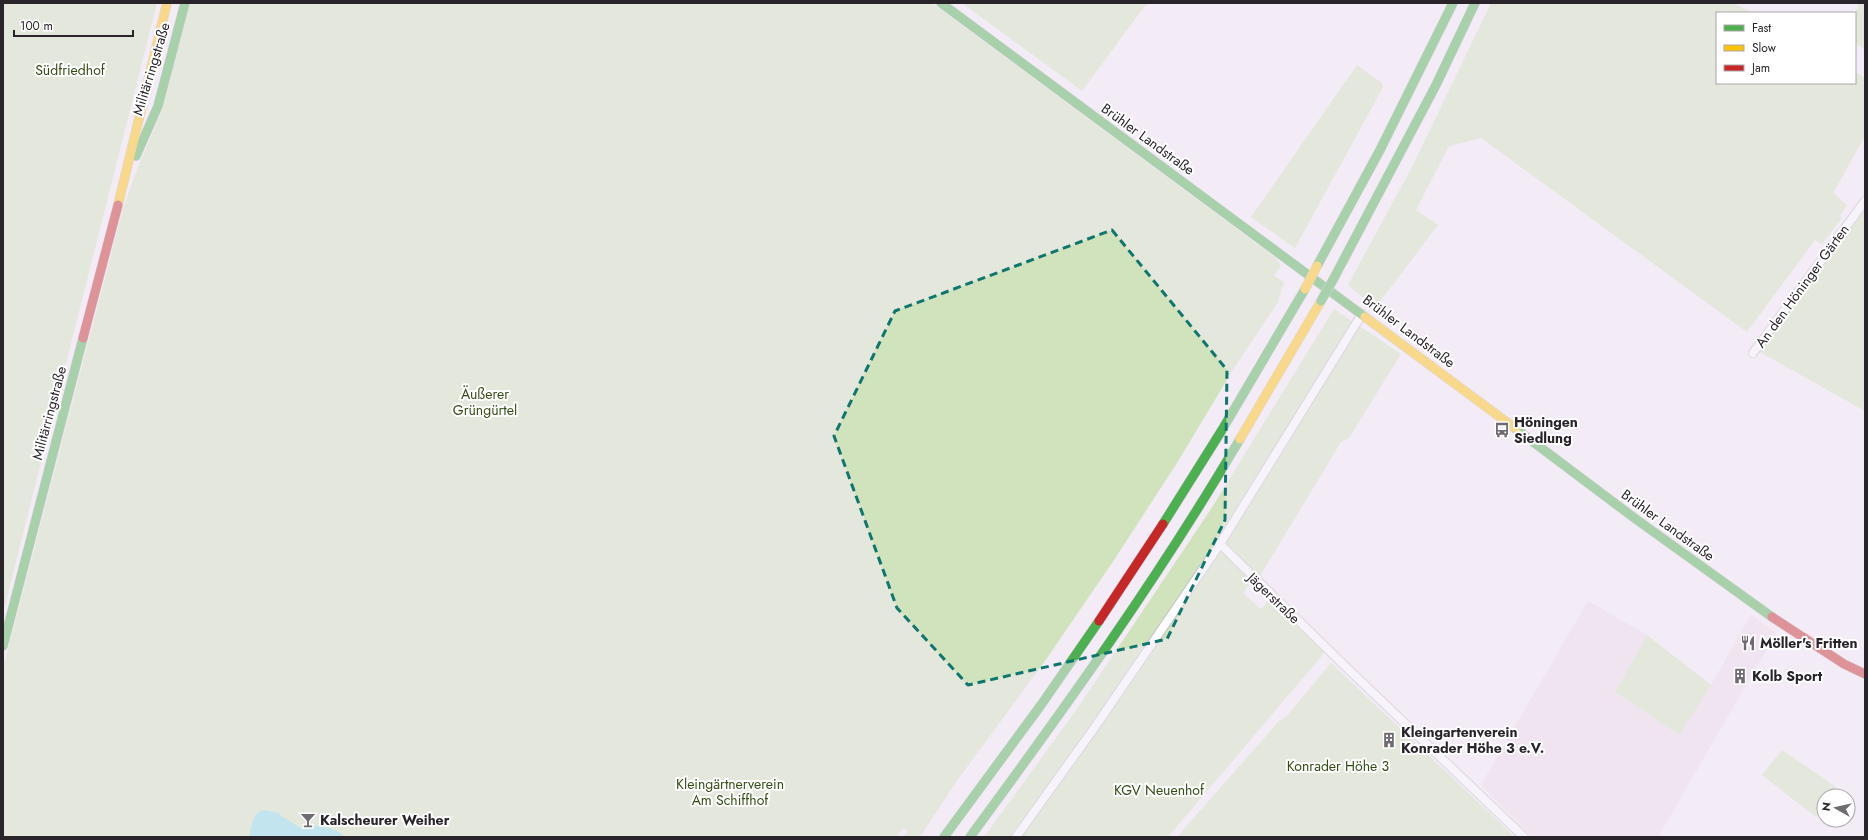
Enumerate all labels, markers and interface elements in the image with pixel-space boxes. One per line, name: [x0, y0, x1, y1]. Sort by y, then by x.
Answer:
scale bar: [14, 12, 133, 38]
legend: [1716, 12, 1856, 84]
text: 100 m: [20, 17, 53, 35]
text: Fast: [1752, 19, 1771, 37]
street label: Militärringstraße: [127, 20, 175, 118]
text: Slow: [1752, 39, 1777, 57]
text: Jam: [1750, 59, 1770, 77]
park label: Südfriedhof: [35, 60, 106, 80]
street label: Brühler Landstraße: [1097, 98, 1199, 180]
street label: An den Höninger Gärten: [1750, 220, 1854, 352]
street label: Brühler Landstraße: [1359, 290, 1459, 372]
street label: Militärringstraße: [27, 364, 71, 462]
park label: Äußerer Grüngürtel: [453, 384, 517, 420]
place label: Höningen Siedlung: [1514, 412, 1578, 448]
bus stop icon: Höningen Siedlung: [1493, 421, 1511, 439]
street label: Brühler Landstraße: [1617, 484, 1719, 566]
street label: Jägerstraße: [1242, 567, 1305, 628]
place label: Möller's Fritten: [1760, 633, 1858, 653]
restaurant icon: Möller's Fritten: [1739, 634, 1757, 652]
place label: Kolb Sport: [1752, 666, 1823, 686]
building icon: Kolb Sport: [1731, 667, 1749, 685]
place label: Kleingartenverein Konrader Höhe 3 e.V.: [1401, 722, 1544, 758]
building icon: Kleingartenverein Konrader Höhe 3 e.V.: [1380, 731, 1398, 749]
park label: Konrader Höhe 3: [1287, 756, 1389, 776]
park label: Kleingärtnerverein Am Schiffhof: [676, 774, 784, 810]
park label: KGV Neuenhof: [1114, 780, 1205, 800]
north arrow: [1816, 788, 1856, 828]
text: N: [1818, 801, 1835, 812]
place label: Kalscheurer Weiher: [320, 810, 450, 830]
bar icon: Kalscheurer Weiher: [299, 811, 317, 829]

